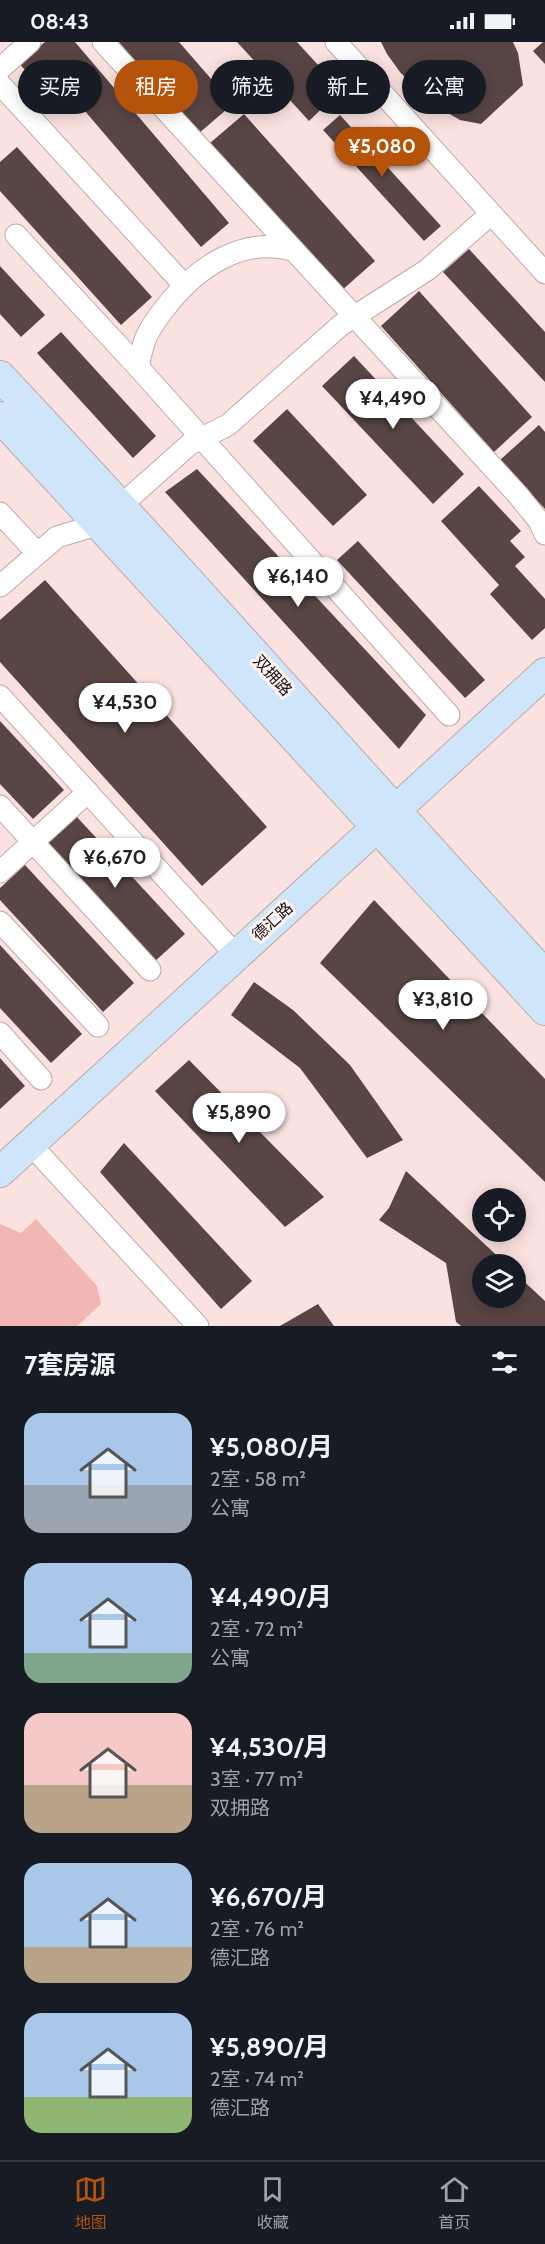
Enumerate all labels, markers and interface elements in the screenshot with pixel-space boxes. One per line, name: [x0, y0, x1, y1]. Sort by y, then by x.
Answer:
text: 08:43: [30, 8, 89, 35]
chip: 买房: [18, 60, 102, 114]
chip: 租房: [114, 60, 198, 114]
chip: 筛选: [210, 60, 294, 114]
chip: 新上: [306, 60, 390, 114]
chip: 公寓: [402, 60, 486, 114]
pin: ¥5,080: [333, 127, 431, 178]
text: ¥5,080: [348, 134, 416, 158]
pin: ¥4,490: [344, 379, 442, 430]
text: ¥4,490: [360, 386, 426, 410]
pin: ¥6,140: [249, 557, 347, 608]
text: ¥6,140: [267, 564, 329, 588]
street label: 双拥路: [250, 651, 296, 700]
pin: ¥4,530: [76, 683, 174, 734]
text: ¥4,530: [93, 690, 157, 714]
pin: ¥6,670: [66, 838, 164, 889]
text: ¥6,670: [83, 845, 147, 869]
street label: 德汇路: [248, 898, 297, 944]
pin: ¥3,810: [394, 980, 492, 1031]
text: ¥3,810: [412, 987, 474, 1011]
pin: ¥5,890: [190, 1093, 288, 1144]
text: ¥5,890: [207, 1100, 271, 1124]
map controls: [472, 1188, 526, 1308]
button: locate: [472, 1188, 526, 1242]
button: layers: [472, 1254, 526, 1308]
icon: filters: [488, 1346, 521, 1379]
text: 7套房源: [24, 1349, 115, 1381]
text: ¥5,080/月: [210, 1431, 333, 1463]
icon: home: [72, 1437, 144, 1509]
text: 2室 · 58 m²: [210, 1467, 306, 1491]
text: 公寓: [210, 1496, 250, 1520]
text: ¥4,490/月: [210, 1581, 332, 1613]
icon: home: [72, 1587, 144, 1659]
text: 2室 · 72 m²: [210, 1617, 303, 1641]
text: 公寓: [210, 1646, 250, 1670]
text: ¥4,530/月: [210, 1731, 329, 1763]
icon: home: [72, 1737, 144, 1809]
text: 3室 · 77 m²: [210, 1767, 303, 1791]
text: 双拥路: [210, 1796, 270, 1820]
text: ¥6,670/月: [210, 1881, 327, 1913]
icon: home: [72, 1887, 144, 1959]
text: 2室 · 76 m²: [210, 1917, 304, 1941]
text: 德汇路: [210, 1946, 270, 1970]
text: ¥5,890/月: [210, 2031, 329, 2063]
icon: home: [72, 2037, 144, 2109]
text: 2室 · 74 m²: [210, 2067, 304, 2091]
text: 德汇路: [210, 2096, 270, 2120]
tab: 地图: [74, 2173, 107, 2233]
tab: 收藏: [256, 2173, 289, 2233]
tab: 首页: [438, 2173, 471, 2233]

